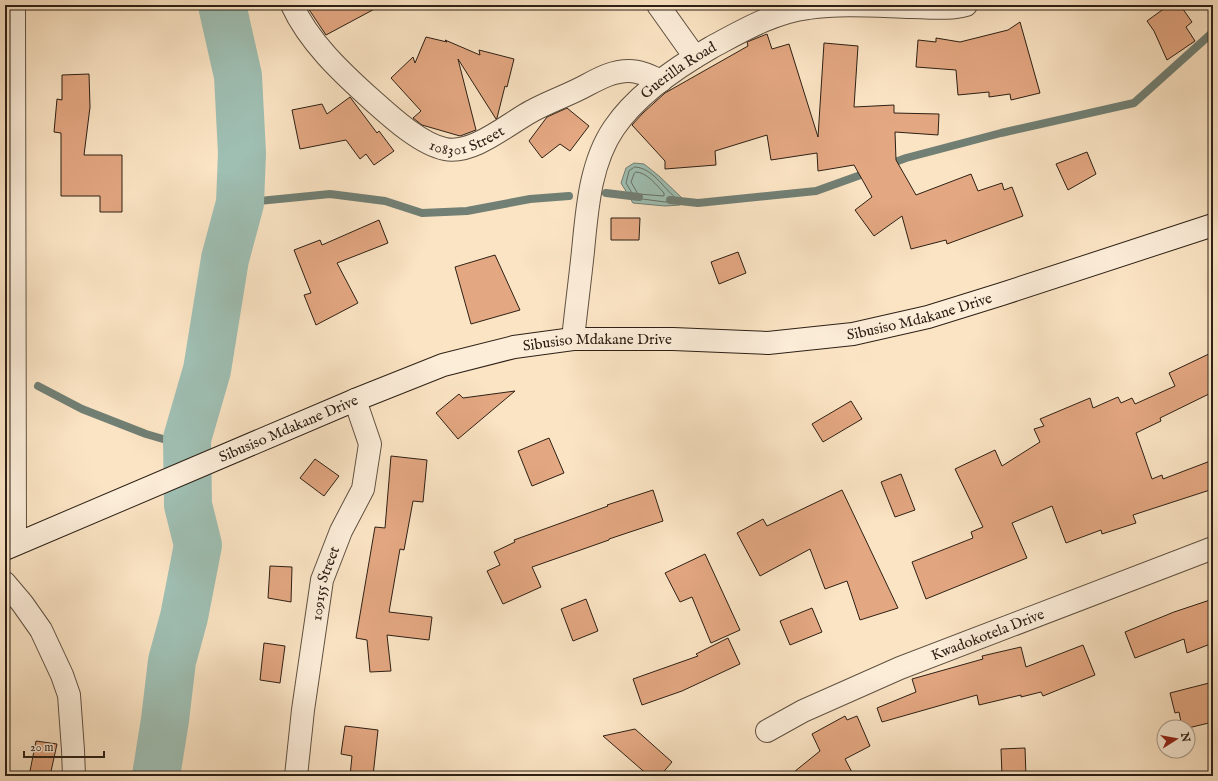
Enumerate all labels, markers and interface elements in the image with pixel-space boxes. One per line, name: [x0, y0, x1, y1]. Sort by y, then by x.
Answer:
street label: Guerilla Road: [637, 37, 721, 103]
street label: 108301 Street: [426, 122, 508, 160]
street label: Sibusiso Mdakane Drive: [846, 289, 994, 345]
street label: Sibusiso Mdakane Drive: [522, 330, 672, 356]
street label: Sibusiso Mdakane Drive: [216, 391, 361, 467]
street label: 109155 Street: [307, 544, 344, 622]
street label: Kwadokotela Drive: [928, 605, 1047, 665]
north arrow: [1156, 719, 1196, 759]
text: N: [1177, 730, 1193, 744]
scale bar: [24, 733, 104, 759]
text: 20 m: [30, 740, 53, 755]

